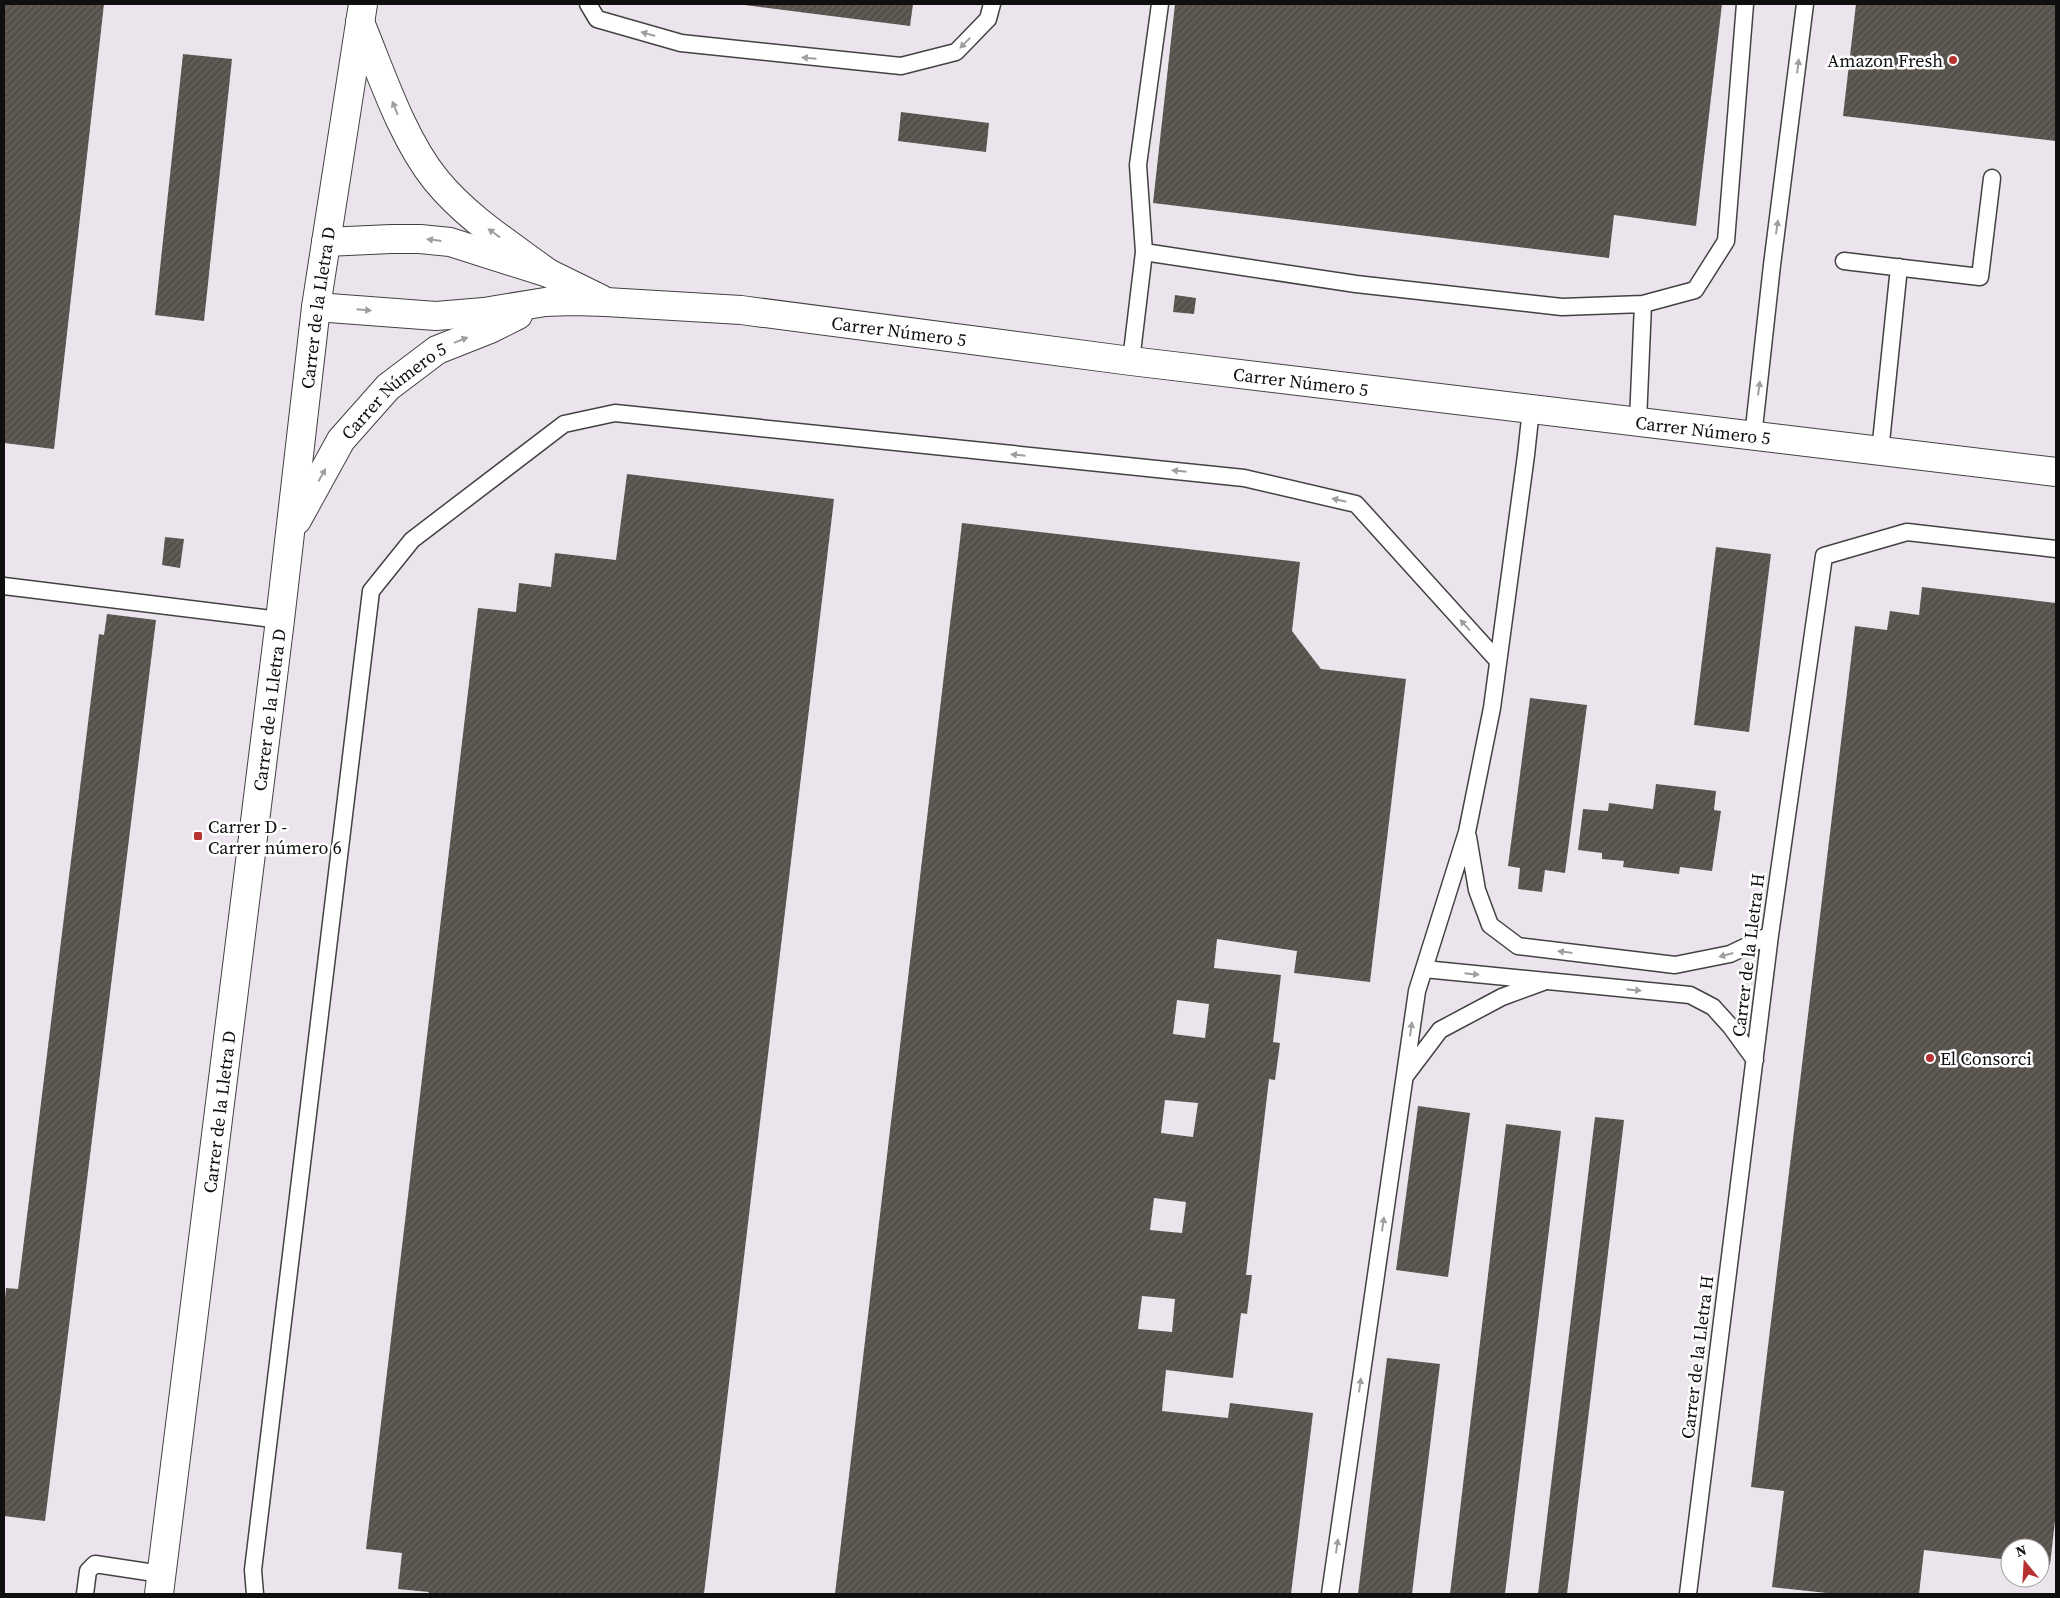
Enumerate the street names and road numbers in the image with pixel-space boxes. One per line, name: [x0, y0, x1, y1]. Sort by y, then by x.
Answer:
street label: Carrer de la Lletra D: [294, 225, 341, 390]
street label: Carrer Número 5: [830, 309, 968, 352]
street label: Carrer Número 5: [335, 335, 449, 445]
street label: Carrer Número 5: [1232, 361, 1370, 402]
street label: Carrer Número 5: [1634, 409, 1772, 450]
street label: Carrer de la Lletra D: [246, 627, 291, 792]
street label: Carrer de la Lletra H: [1726, 872, 1770, 1038]
street label: Carrer de la Lletra D: [196, 1029, 241, 1194]
street label: Carrer de la Lletra H: [1675, 1274, 1719, 1440]

